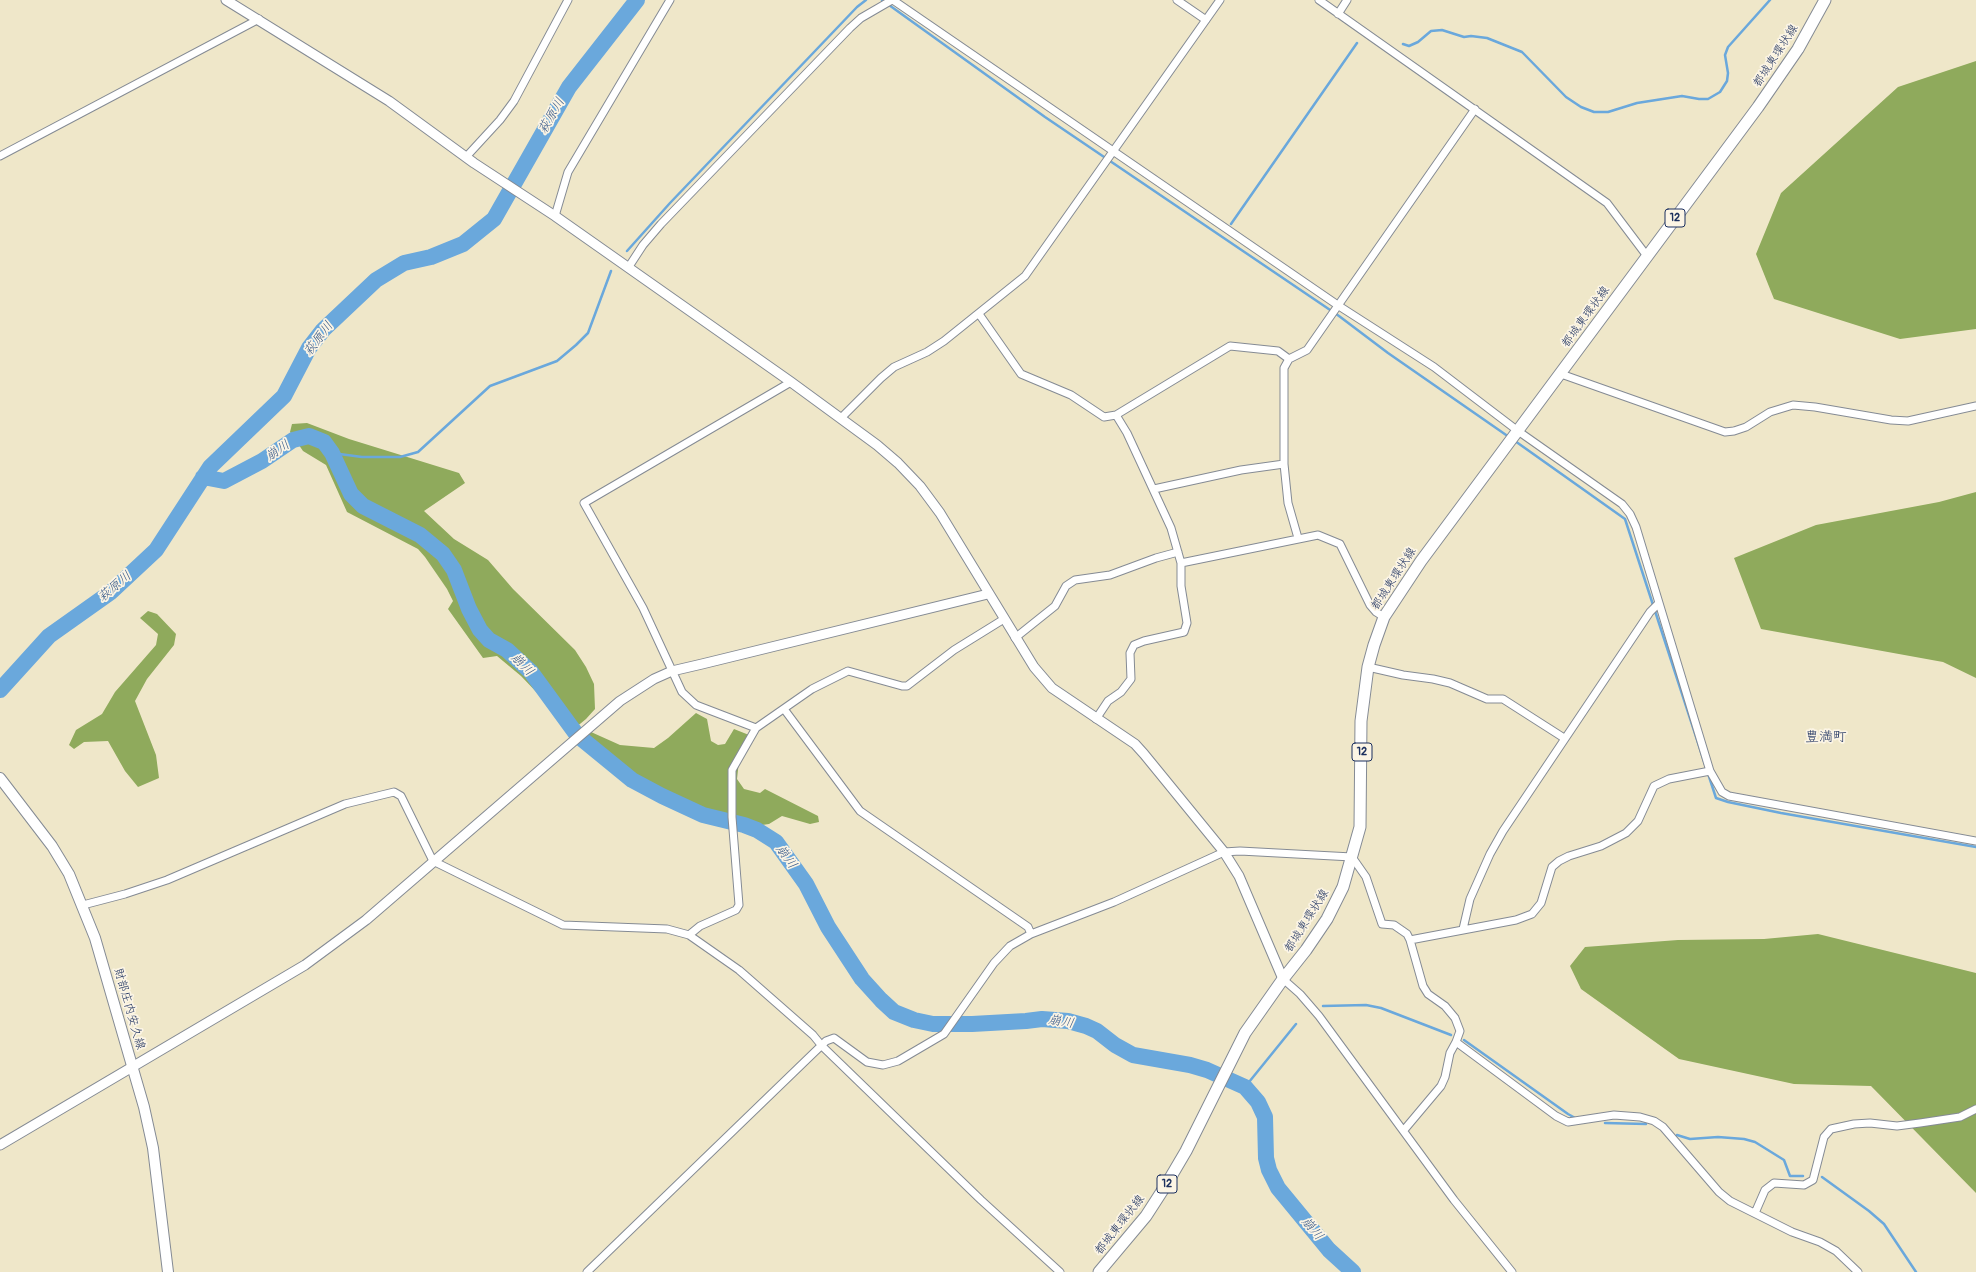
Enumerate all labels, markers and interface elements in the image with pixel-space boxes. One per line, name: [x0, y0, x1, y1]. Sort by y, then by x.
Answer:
street label: 都城東環状線: [1750, 22, 1802, 90]
water label: 萩原川: [535, 95, 569, 137]
road number: 12: [1665, 209, 1685, 227]
street label: 都城東環状線: [1559, 284, 1613, 350]
water label: 萩原川: [301, 319, 337, 359]
water label: 崩川: [263, 437, 293, 465]
street label: 都城東環状線: [1368, 545, 1420, 613]
water label: 萩原川: [95, 568, 135, 606]
water label: 崩川: [507, 650, 537, 680]
district label: 豊満町: [1805, 729, 1847, 745]
road number: 12: [1352, 743, 1372, 761]
water label: 崩川: [772, 842, 800, 872]
street label: 都城東環状線: [1282, 887, 1332, 955]
street label: 財部庄内安久線: [111, 967, 147, 1051]
water label: 崩川: [1047, 1012, 1075, 1032]
road number: 12: [1157, 1175, 1177, 1193]
street label: 都城東環状線: [1092, 1192, 1148, 1258]
water label: 崩川: [1298, 1214, 1326, 1244]

